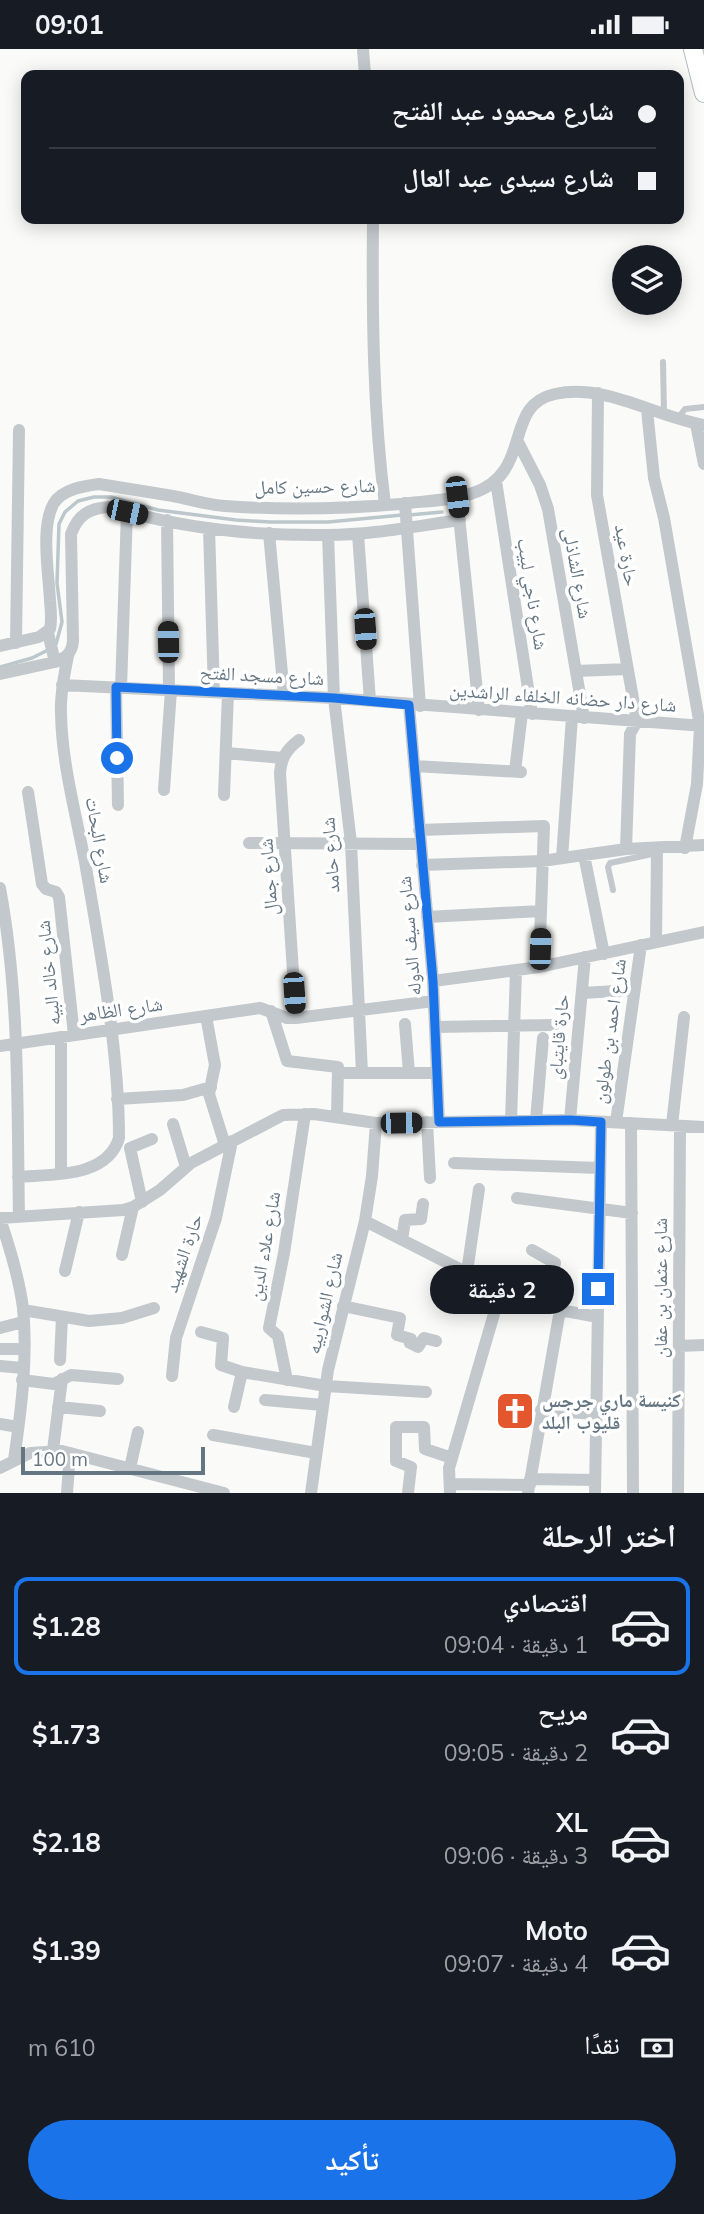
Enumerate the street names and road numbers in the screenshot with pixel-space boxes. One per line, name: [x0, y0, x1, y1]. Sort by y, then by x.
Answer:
street label: شارع حسين كامل: [254, 473, 376, 499]
street label: حارة عيد: [610, 522, 644, 588]
street label: شارع الشاذلى: [558, 526, 598, 620]
street label: شارع ناجي لبيب: [509, 536, 554, 652]
street label: شارع مسجد الفتح: [199, 660, 325, 691]
street label: شارع دار حضانه الخلفاء الراشدين: [449, 677, 677, 717]
street label: شارع البحات: [81, 795, 119, 885]
street label: شارع حامد: [315, 816, 345, 894]
street label: شارع جمال: [253, 838, 283, 916]
street label: شارع سيف الدوله: [392, 875, 426, 997]
street label: شارع خالد البيه: [31, 919, 65, 1027]
street label: شارع احمد بن طولون: [587, 957, 631, 1105]
street label: شارع الظاهر: [77, 991, 164, 1027]
street label: حارة قايتباى: [542, 994, 574, 1080]
street label: شارع علاء الدين: [243, 1189, 285, 1303]
street label: حارة الشهيد: [158, 1211, 208, 1295]
street label: شارع عثمان بن عفان: [648, 1218, 672, 1358]
street label: شارع الشواربيه: [301, 1250, 347, 1356]

